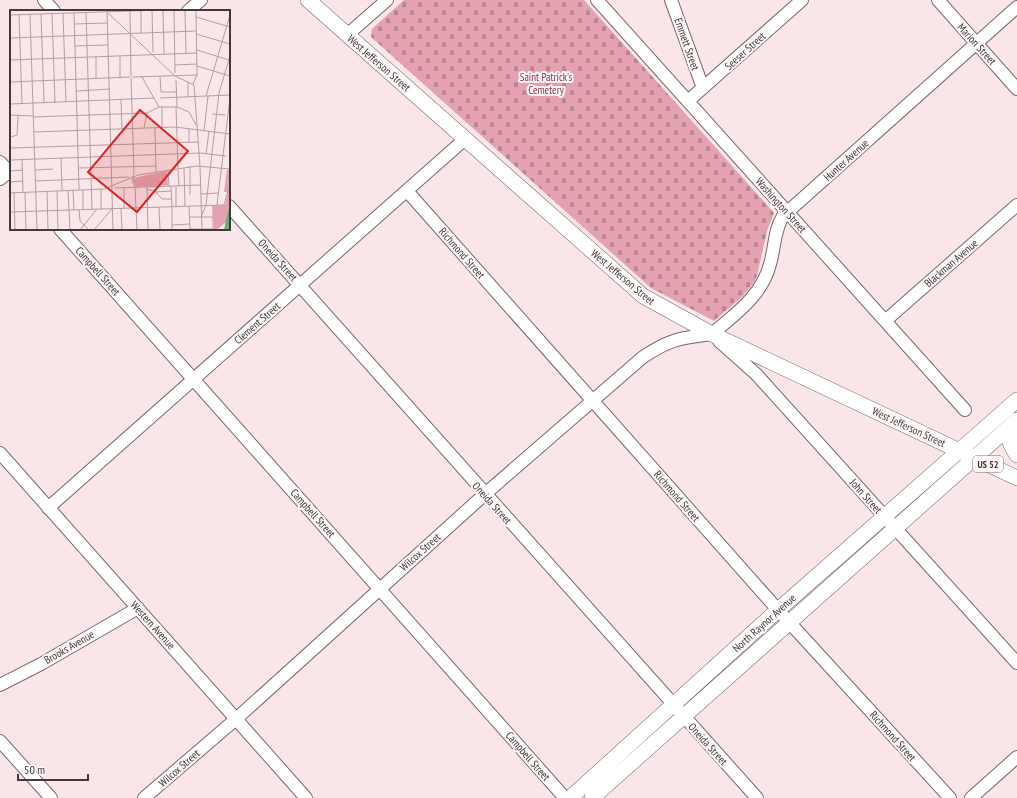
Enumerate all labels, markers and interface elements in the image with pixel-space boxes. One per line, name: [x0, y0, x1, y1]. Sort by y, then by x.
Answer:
inset map: [10, 10, 230, 230]
street label: Emmett Street: [671, 16, 703, 72]
street label: Marion Street: [955, 20, 999, 68]
street label: Seeser Street: [722, 29, 768, 73]
street label: West Jefferson Street: [344, 32, 414, 94]
park label: Saint Patrick's Cemetery: [520, 70, 573, 97]
street label: Hunter Avenue: [821, 136, 872, 184]
street label: Washington Street: [753, 174, 809, 236]
street label: Richmond Street: [436, 225, 488, 281]
street label: Oneida Street: [255, 236, 301, 284]
street label: Blackman Avenue: [921, 236, 981, 290]
street label: Campbell Street: [72, 244, 124, 298]
street label: West Jefferson Street: [588, 246, 658, 308]
street label: Clement Street: [231, 299, 283, 347]
street label: West Jefferson Street: [870, 404, 948, 450]
road number: US 52: [973, 456, 1003, 472]
street label: Richmond Street: [651, 468, 703, 524]
street label: John Street: [846, 475, 885, 516]
street label: Oneida Street: [469, 479, 515, 527]
street label: Campbell Street: [287, 486, 339, 540]
street label: Wilcox Street: [397, 530, 443, 574]
street label: North Raynor Avenue: [729, 591, 799, 655]
street label: Western Avenue: [128, 598, 179, 652]
street label: Brooks Avenue: [41, 627, 97, 667]
street label: Richmond Street: [867, 708, 919, 764]
street label: Oneida Street: [685, 720, 731, 768]
street label: Campbell Street: [503, 728, 553, 784]
street label: Wilcox Street: [156, 746, 202, 790]
scale bar: [18, 756, 88, 782]
text: 50 m: [24, 762, 45, 777]

